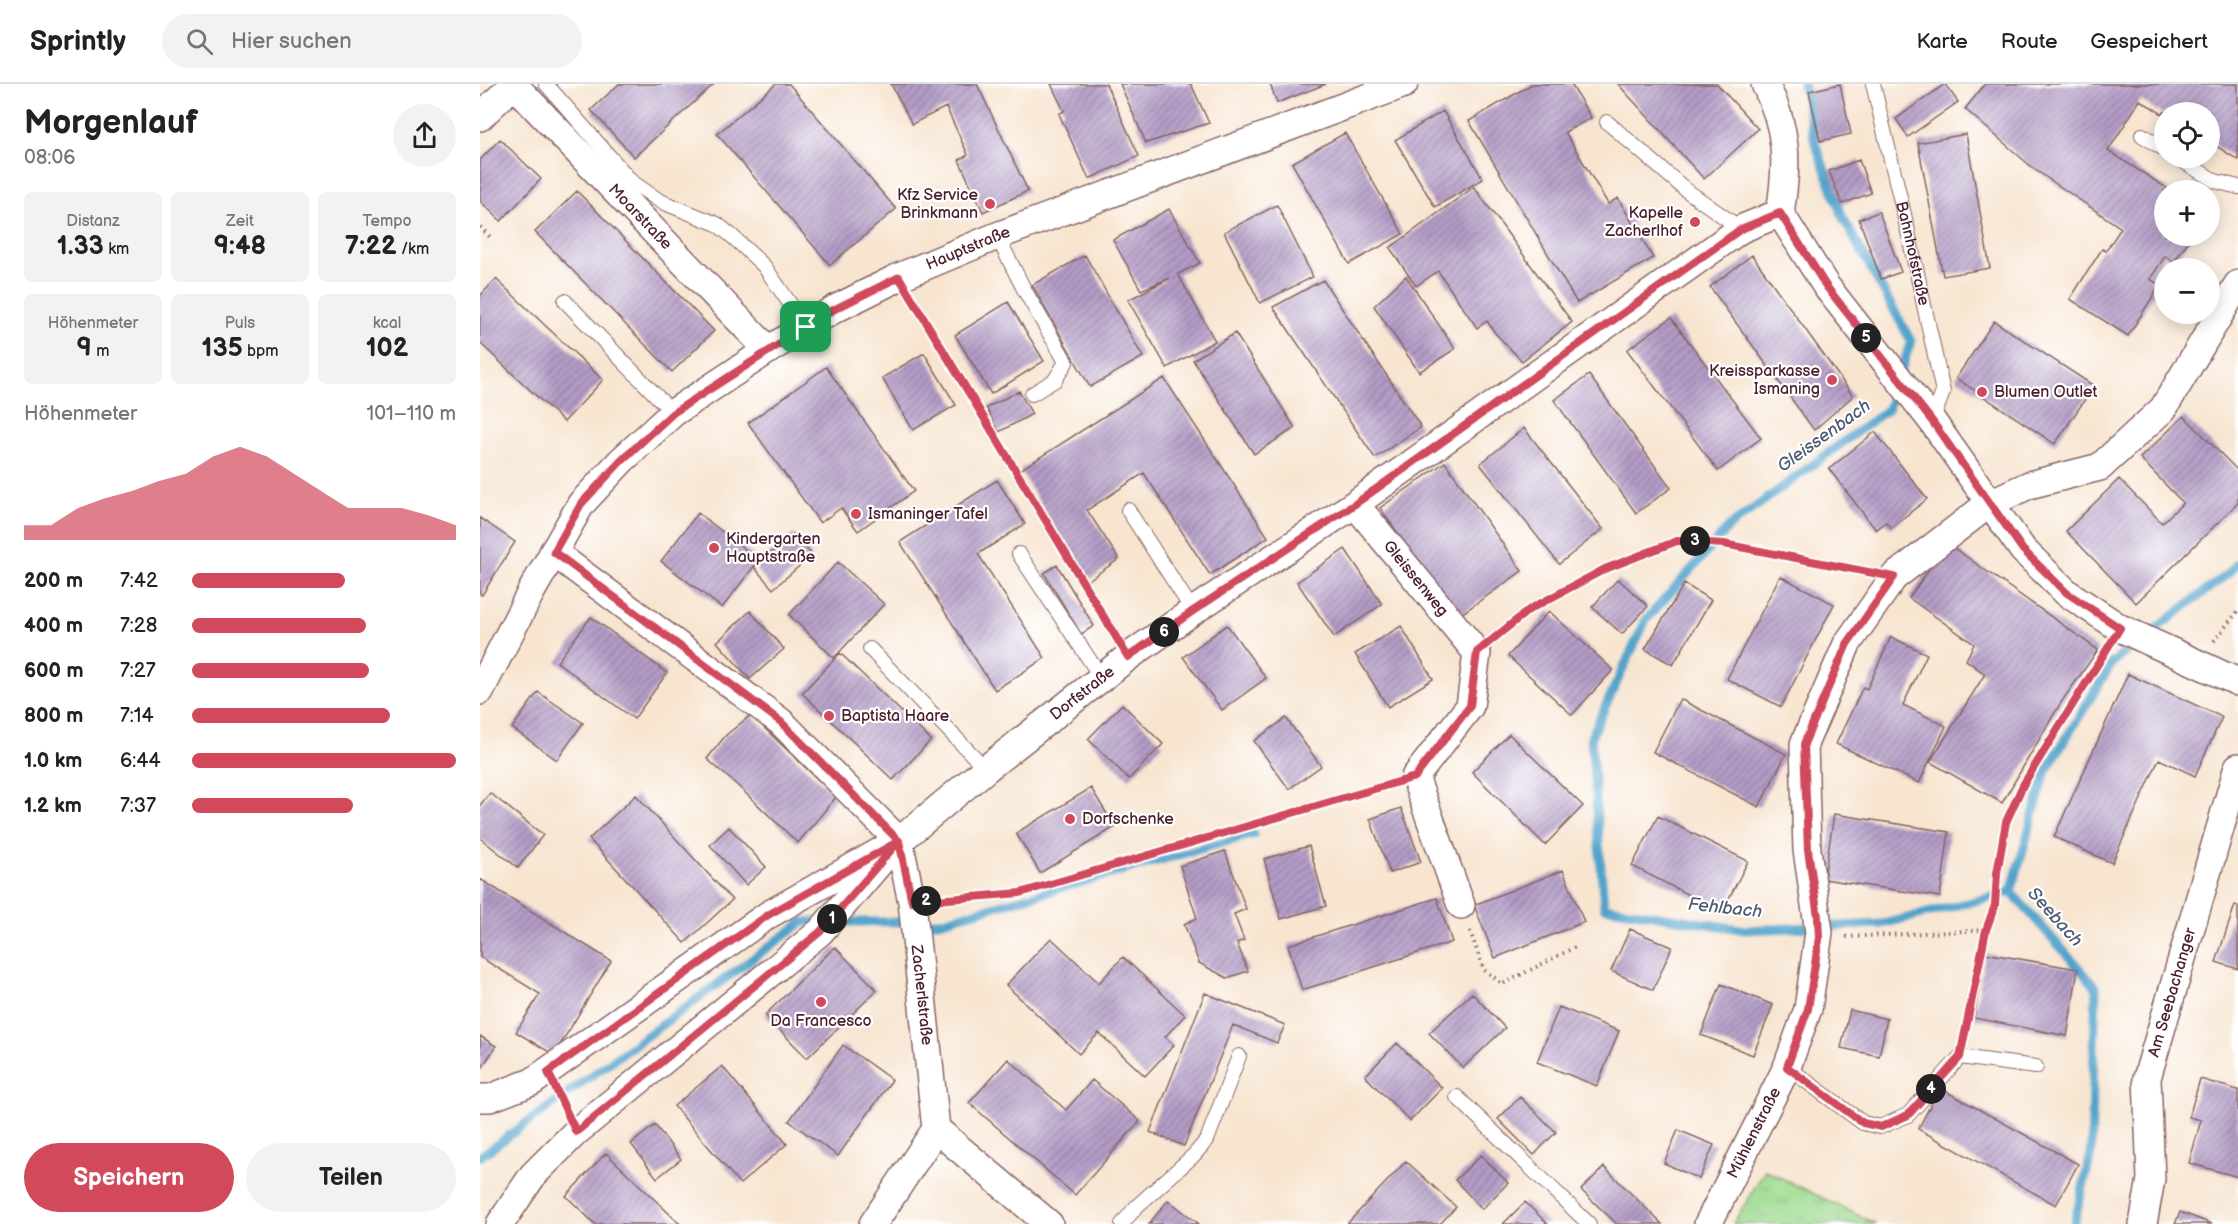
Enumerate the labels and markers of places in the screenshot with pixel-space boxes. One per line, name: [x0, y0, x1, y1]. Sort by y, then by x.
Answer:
place label: Kfz Service Brinkmann: [897, 186, 979, 223]
marker: Kfz Service Brinkmann: [983, 197, 997, 211]
place label: Kapelle Zacherlhof: [1604, 204, 1684, 241]
marker: Kapelle Zacherlhof: [1688, 215, 1702, 229]
pin: [780, 301, 831, 352]
pin: 5: [1851, 323, 1881, 353]
place label: Kreissparkasse Ismaning: [1709, 362, 1821, 399]
marker: Kreissparkasse Ismaning: [1825, 373, 1839, 387]
place label: Blumen Outlet: [1994, 383, 2097, 402]
marker: Blumen Outlet: [1975, 385, 1989, 399]
place label: Ismaninger Tafel: [868, 505, 988, 524]
marker: Ismaninger Tafel: [849, 507, 863, 521]
pin: 3: [1680, 526, 1710, 556]
place label: Kindergarten Hauptstraße: [726, 530, 820, 567]
marker: Kindergarten Hauptstraße: [707, 541, 721, 555]
pin: 6: [1149, 617, 1179, 647]
place label: Baptista Haare: [841, 707, 950, 726]
marker: Baptista Haare: [822, 709, 836, 723]
place label: Dorfschenke: [1082, 810, 1174, 829]
marker: Dorfschenke: [1063, 812, 1077, 826]
pin: 2: [911, 886, 941, 916]
pin: 1: [817, 904, 847, 934]
marker: Da Francesco: [814, 995, 828, 1009]
place label: Da Francesco: [770, 1012, 872, 1031]
pin: 4: [1916, 1074, 1946, 1104]

